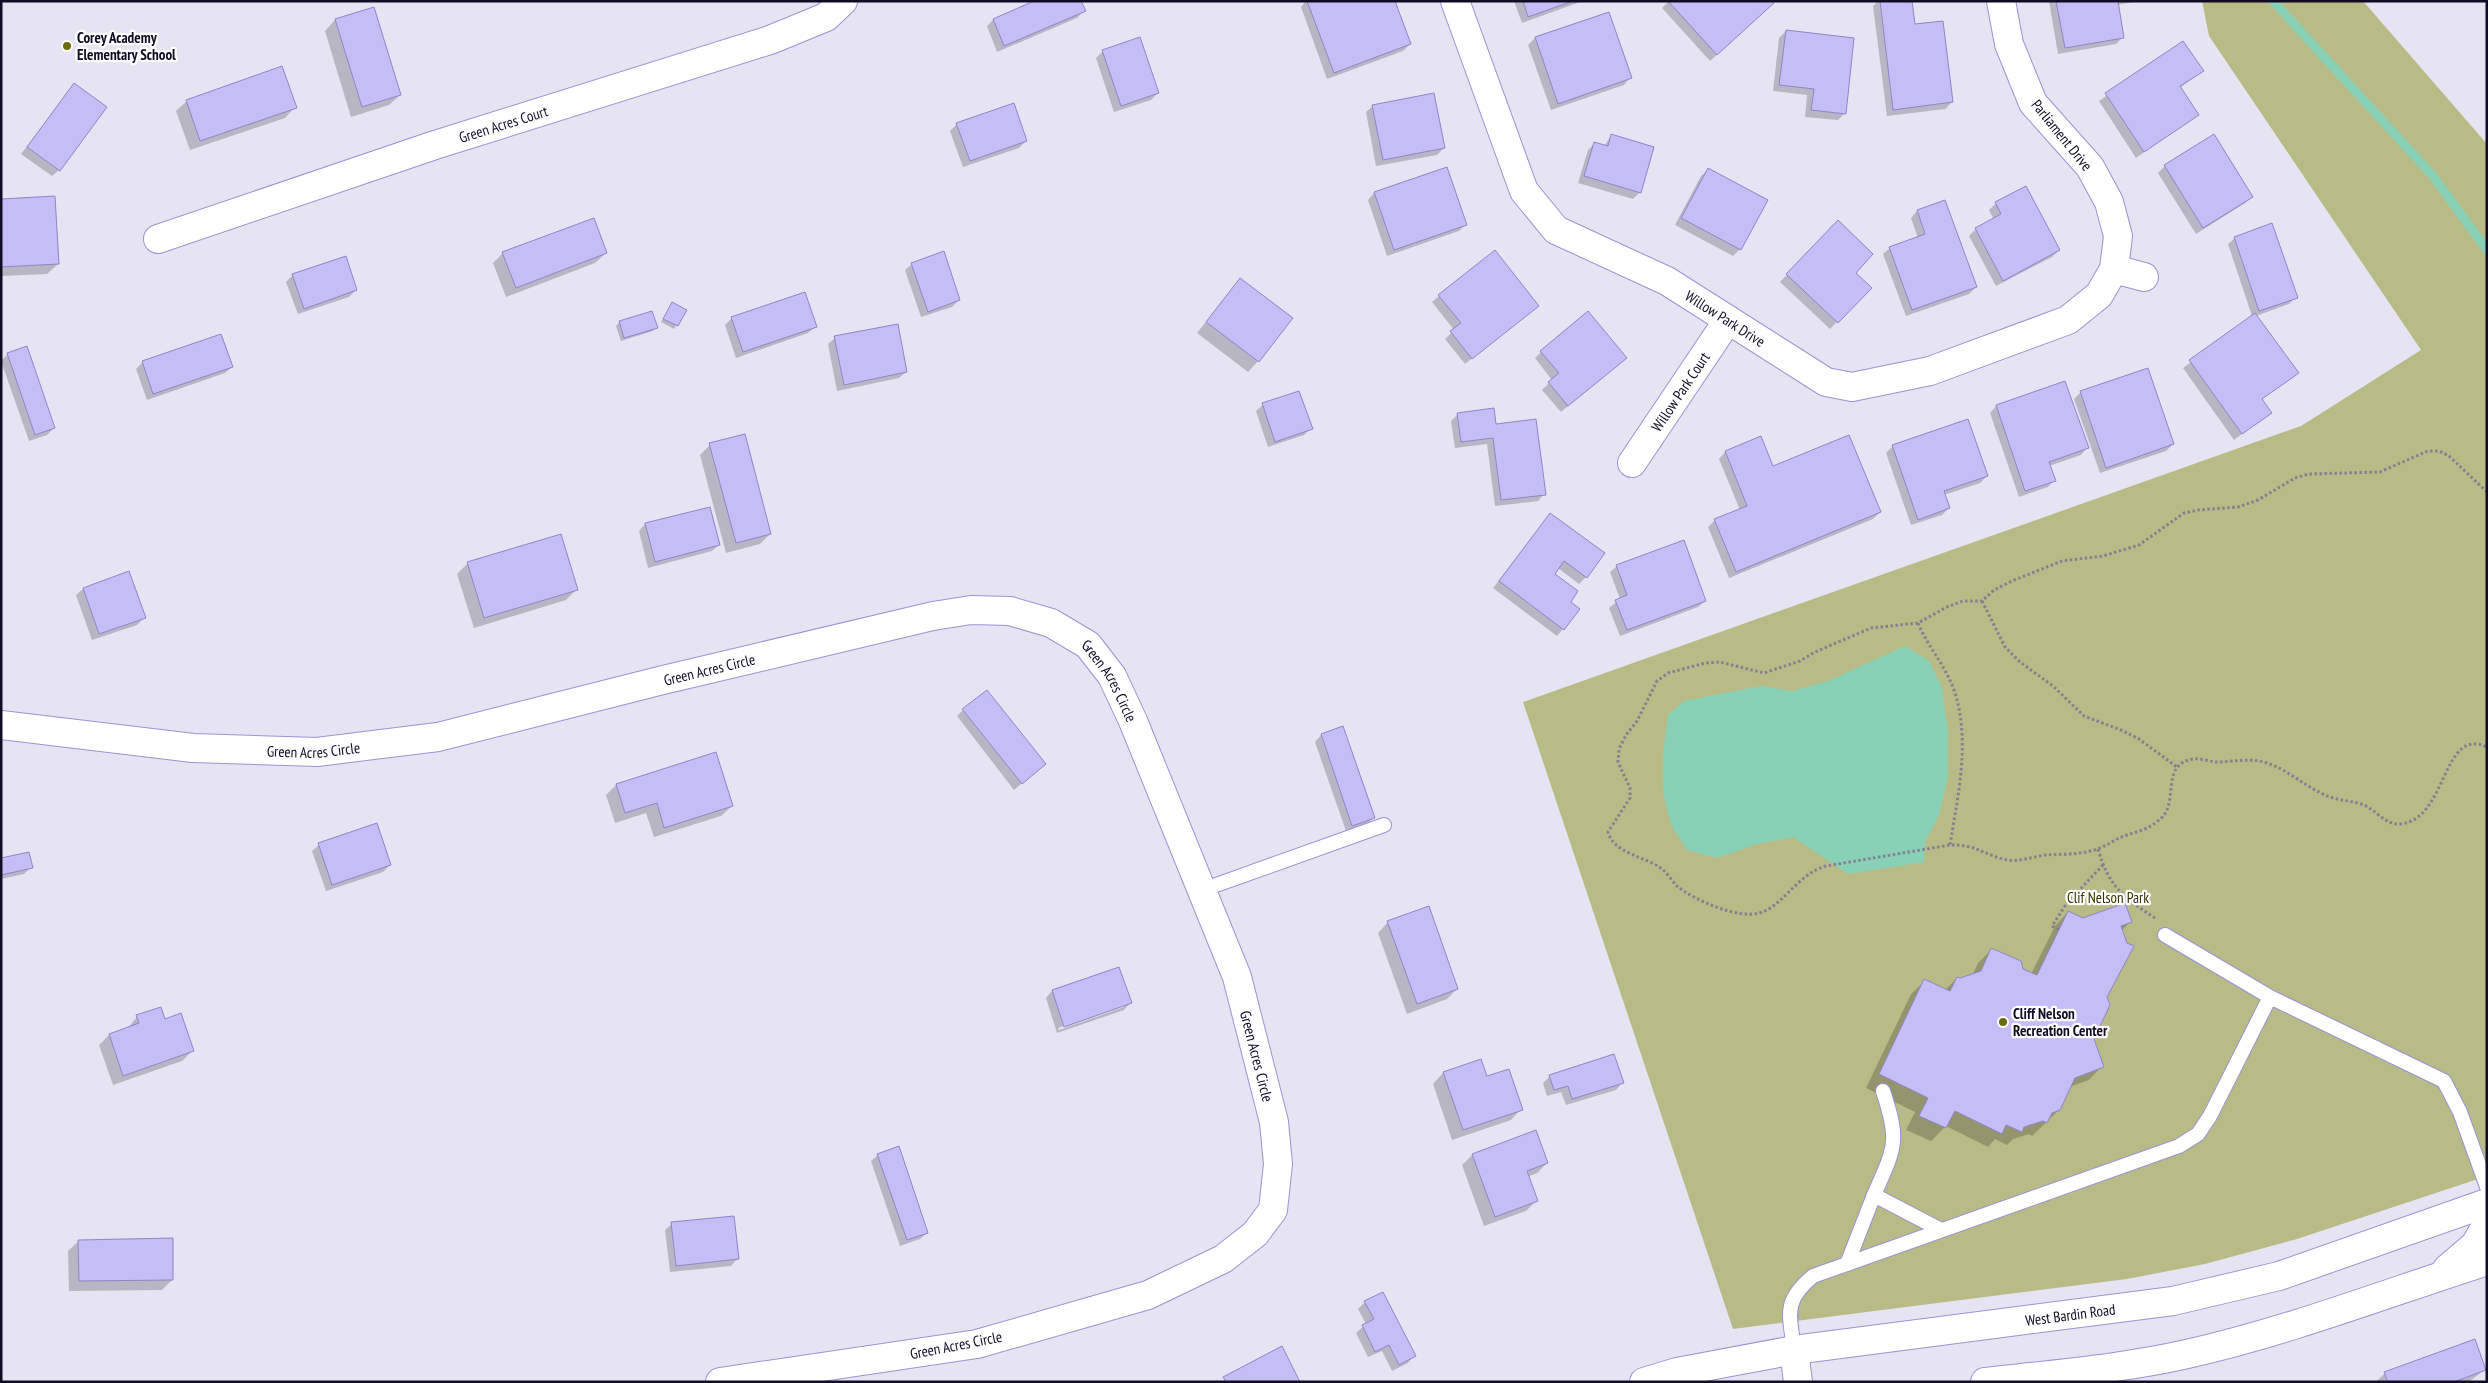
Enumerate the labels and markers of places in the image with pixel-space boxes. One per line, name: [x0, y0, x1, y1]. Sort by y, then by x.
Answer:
place label: Corey Academy Elementary School: [77, 28, 176, 64]
marker: Corey Academy Elementary School: [61, 40, 73, 52]
place label: Cliff Nelson Recreation Center: [2013, 1004, 2108, 1040]
marker: Cliff Nelson Recreation Center: [1997, 1016, 2009, 1028]

